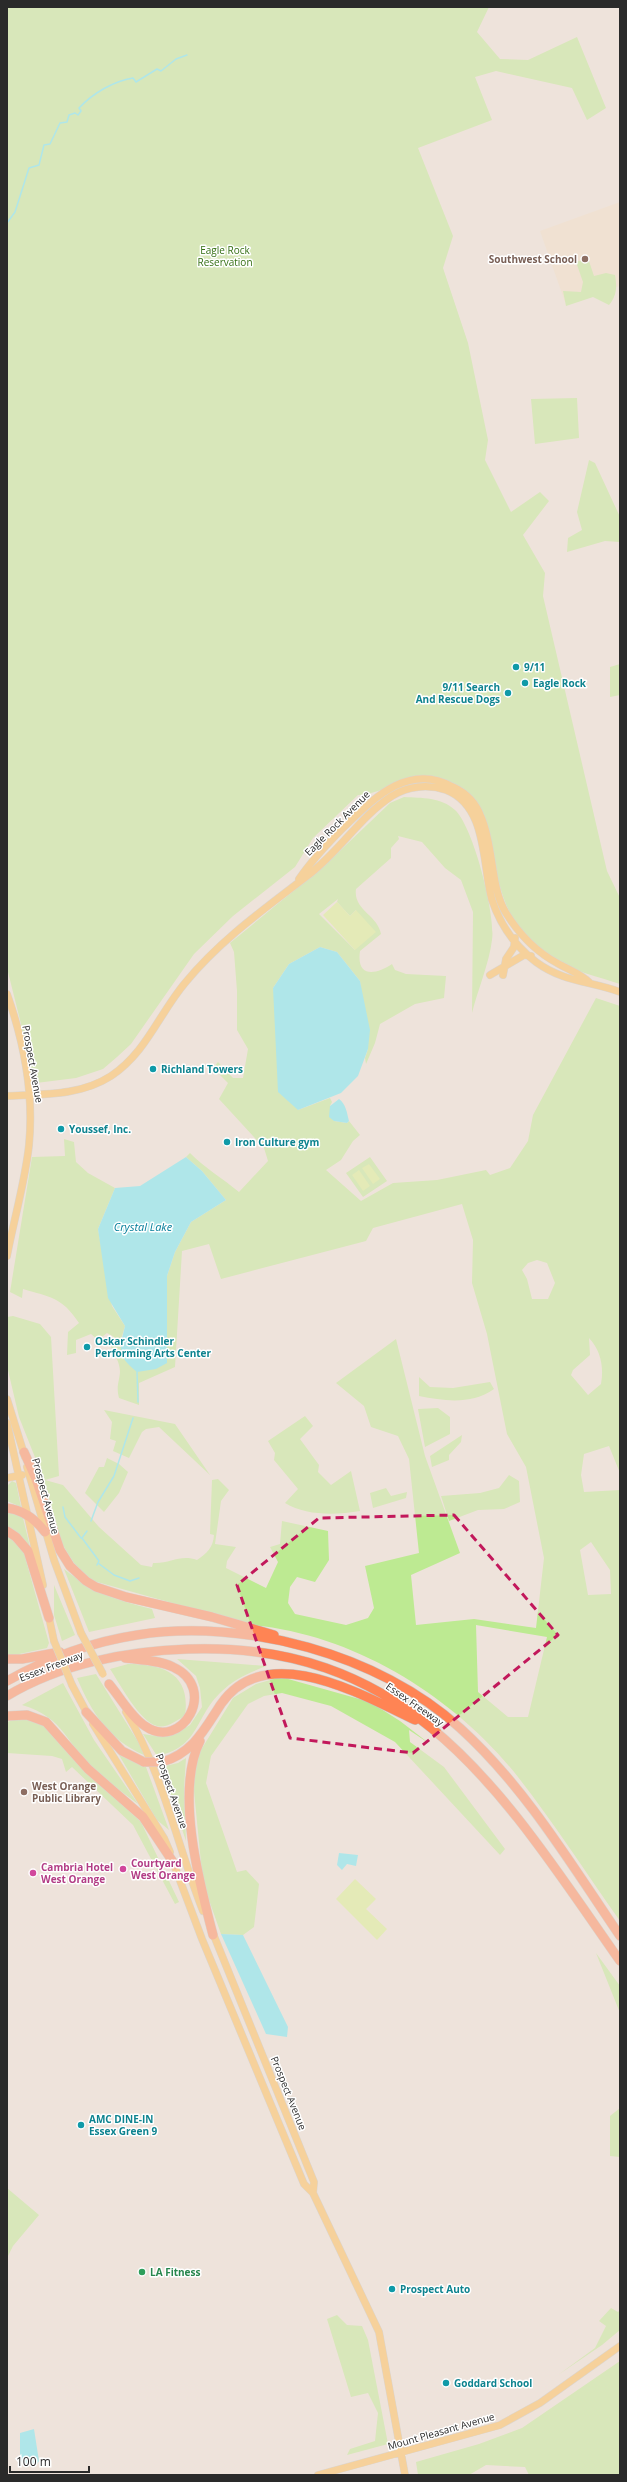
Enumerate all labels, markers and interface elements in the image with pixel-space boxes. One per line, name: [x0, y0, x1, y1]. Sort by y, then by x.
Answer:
park label: Eagle Rock Reservation: [197, 243, 253, 269]
place label: Southwest School: [489, 252, 577, 266]
marker: Southwest School: [580, 254, 590, 264]
place label: 9/11: [524, 660, 545, 674]
marker: 9/11: [511, 662, 521, 672]
place label: Eagle Rock: [533, 676, 587, 690]
marker: Eagle Rock: [520, 678, 530, 688]
place label: 9/11 Search And Rescue Dogs: [416, 680, 500, 706]
marker: 9/11 Search And Rescue Dogs: [503, 688, 513, 698]
street label: Eagle Rock Avenue: [301, 787, 373, 859]
street label: Prospect Avenue: [19, 1024, 47, 1104]
place label: Richland Towers: [161, 1062, 243, 1076]
marker: Richland Towers: [148, 1064, 158, 1074]
place label: Youssef, Inc.: [69, 1122, 131, 1136]
marker: Youssef, Inc.: [56, 1124, 66, 1134]
place label: Iron Culture gym: [235, 1135, 320, 1149]
marker: Iron Culture gym: [222, 1137, 232, 1147]
water label: Crystal Lake: [114, 1219, 173, 1234]
place label: Oskar Schindler Performing Arts Center: [95, 1334, 211, 1360]
marker: Oskar Schindler Performing Arts Center: [82, 1342, 92, 1352]
street label: Prospect Avenue: [29, 1456, 63, 1536]
street label: Essex Freeway: [17, 1647, 86, 1685]
street label: Essex Freeway: [383, 1679, 447, 1730]
street label: Prospect Avenue: [153, 1752, 192, 1831]
place label: West Orange Public Library: [32, 1779, 101, 1805]
marker: West Orange Public Library: [19, 1787, 29, 1797]
place label: Courtyard West Orange: [131, 1856, 195, 1882]
place label: Cambria Hotel West Orange: [41, 1860, 113, 1886]
marker: Courtyard West Orange: [118, 1864, 128, 1874]
marker: Cambria Hotel West Orange: [28, 1868, 38, 1878]
street label: Prospect Avenue: [268, 2054, 310, 2132]
place label: AMC DINE-IN Essex Green 9: [89, 2112, 158, 2138]
marker: AMC DINE-IN Essex Green 9: [76, 2120, 86, 2130]
place label: LA Fitness: [150, 2265, 200, 2279]
marker: LA Fitness: [137, 2267, 147, 2277]
place label: Prospect Auto: [400, 2282, 470, 2296]
marker: Prospect Auto: [387, 2284, 397, 2294]
place label: Goddard School: [454, 2376, 532, 2390]
marker: Goddard School: [441, 2378, 451, 2388]
street label: Mount Pleasant Avenue: [386, 2409, 496, 2453]
scale bar: [10, 2448, 89, 2474]
text: 100 m: [16, 2453, 51, 2470]

